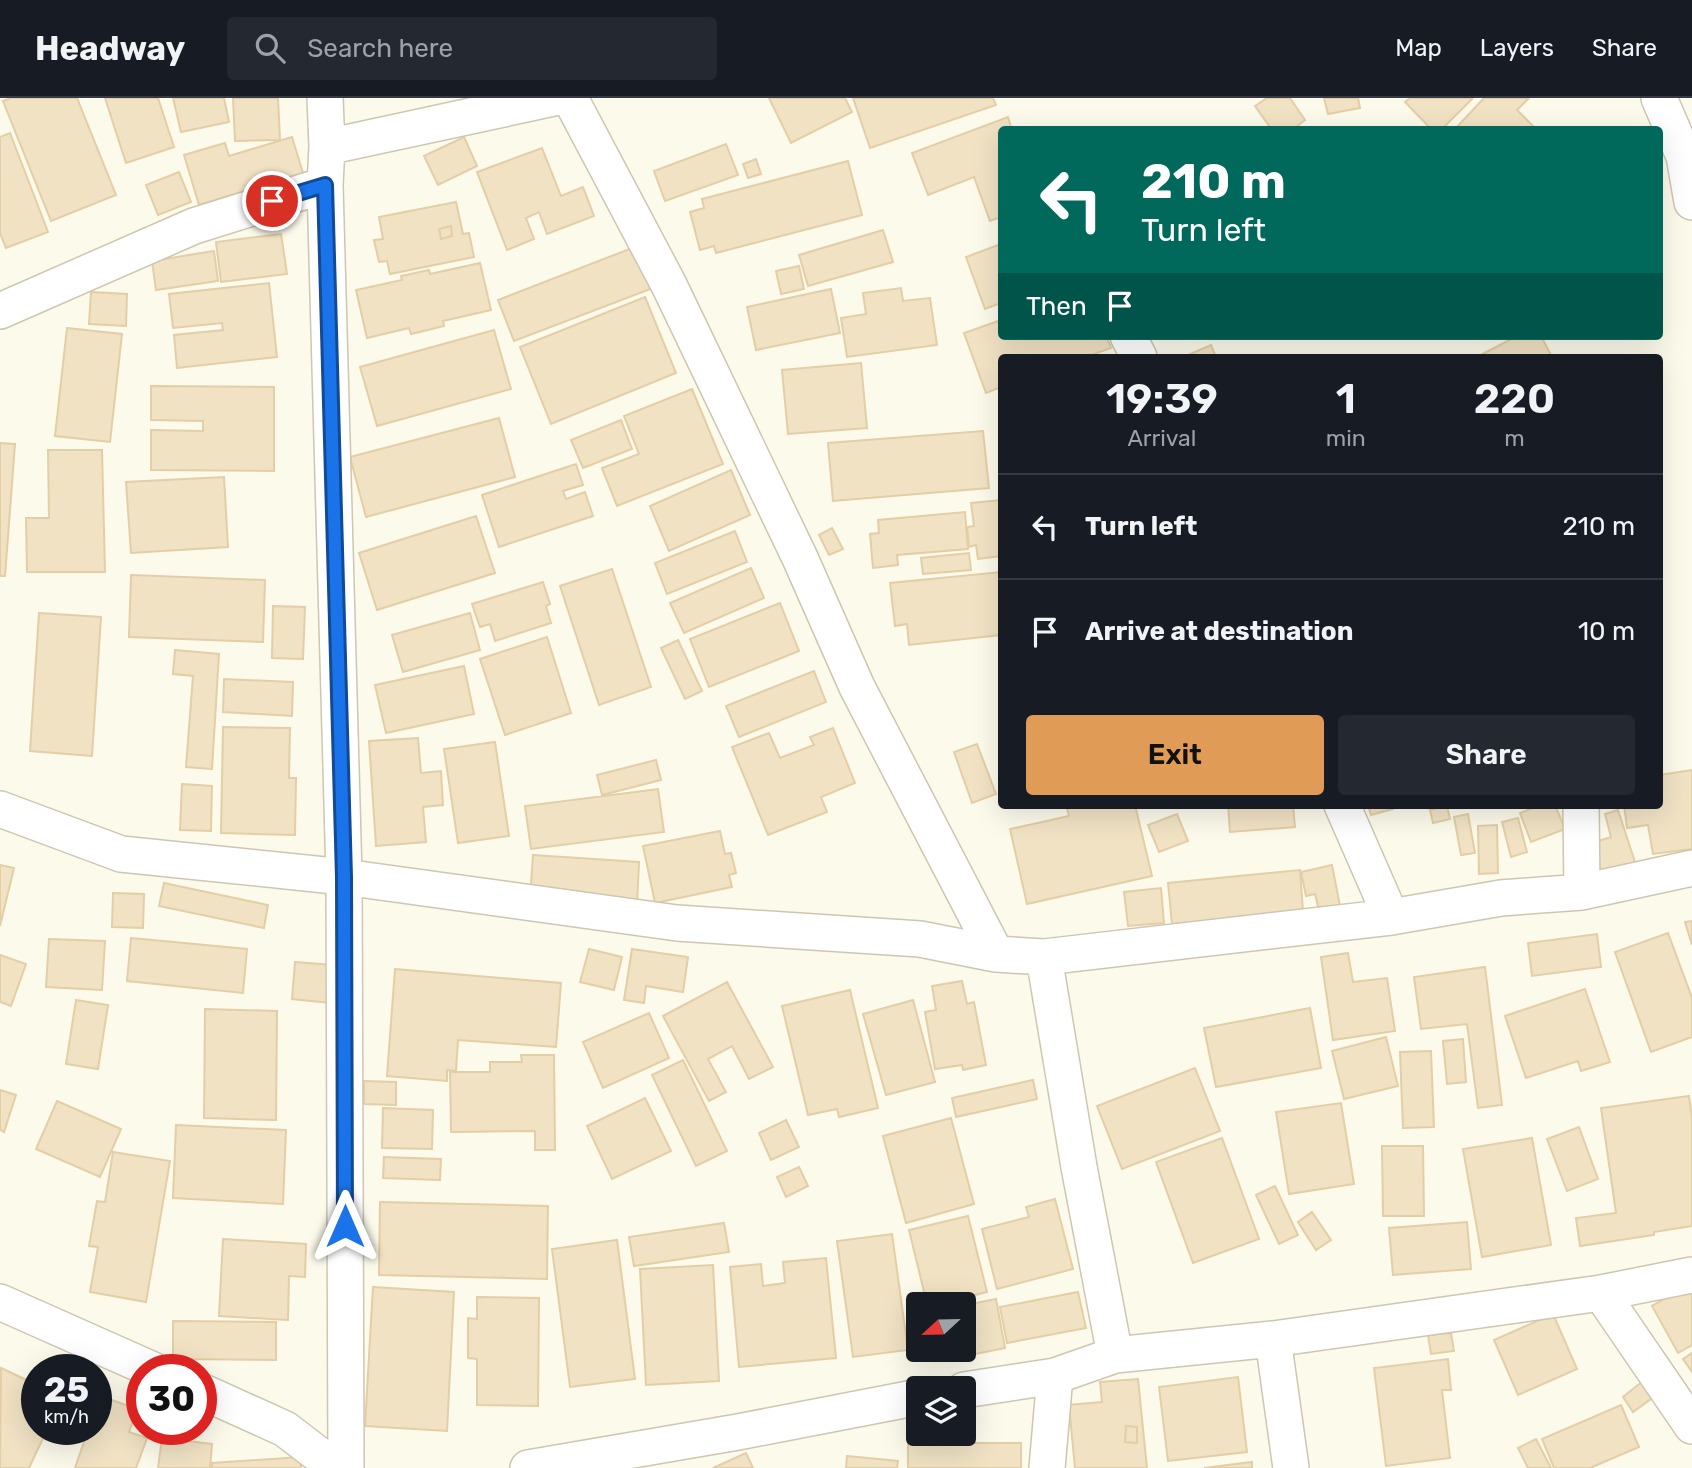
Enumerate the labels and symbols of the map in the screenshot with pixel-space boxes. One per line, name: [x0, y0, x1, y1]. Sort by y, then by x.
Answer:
pin: [242, 171, 302, 231]
position arrow: [308, 1189, 382, 1263]
north arrow: [906, 1292, 976, 1362]
speed limit sign: 30: [126, 1354, 217, 1445]

